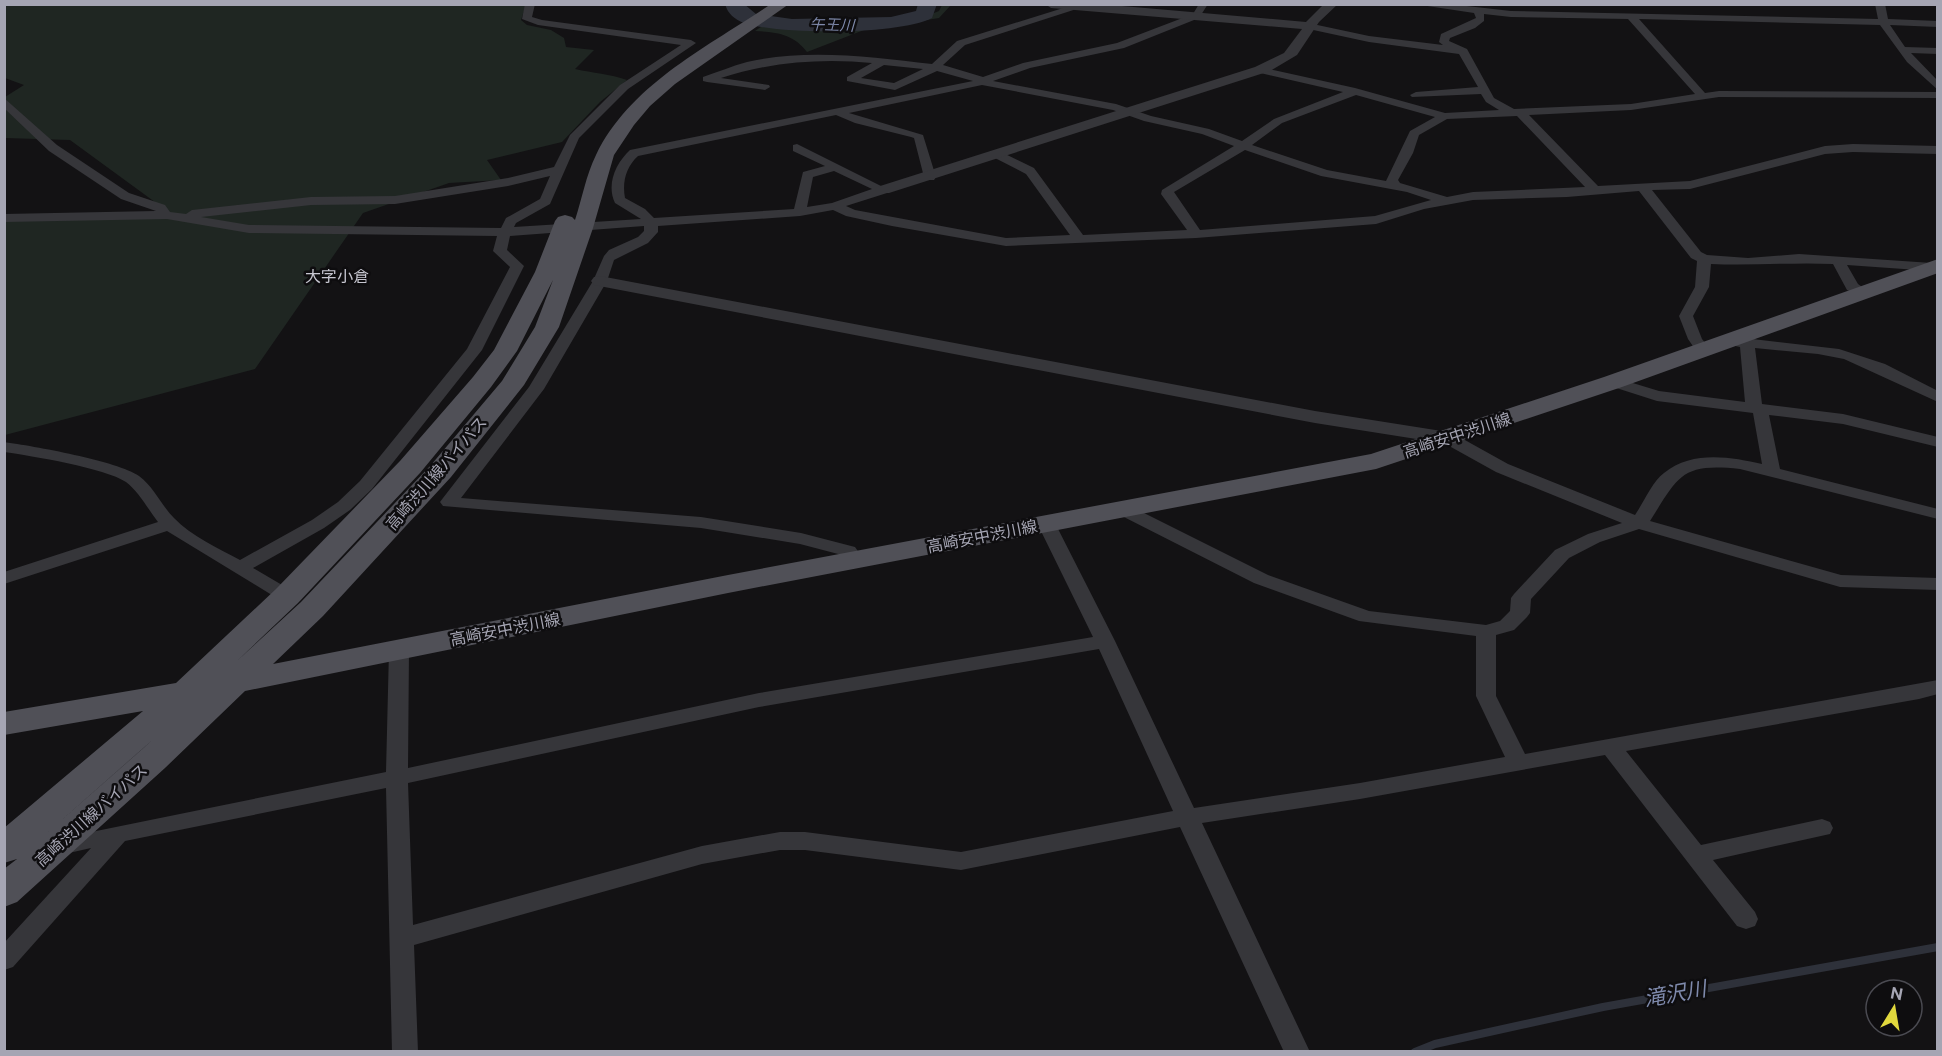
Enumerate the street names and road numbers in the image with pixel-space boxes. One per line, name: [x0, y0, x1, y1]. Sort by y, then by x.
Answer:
street label: 高崎安中渋川線: [1401, 409, 1513, 462]
street label: 高崎渋川線バイパス: [382, 413, 491, 534]
street label: 高崎安中渋川線: [925, 516, 1039, 557]
street label: 高崎安中渋川線: [448, 609, 562, 650]
street label: 高崎渋川線バイパス: [32, 760, 151, 871]

